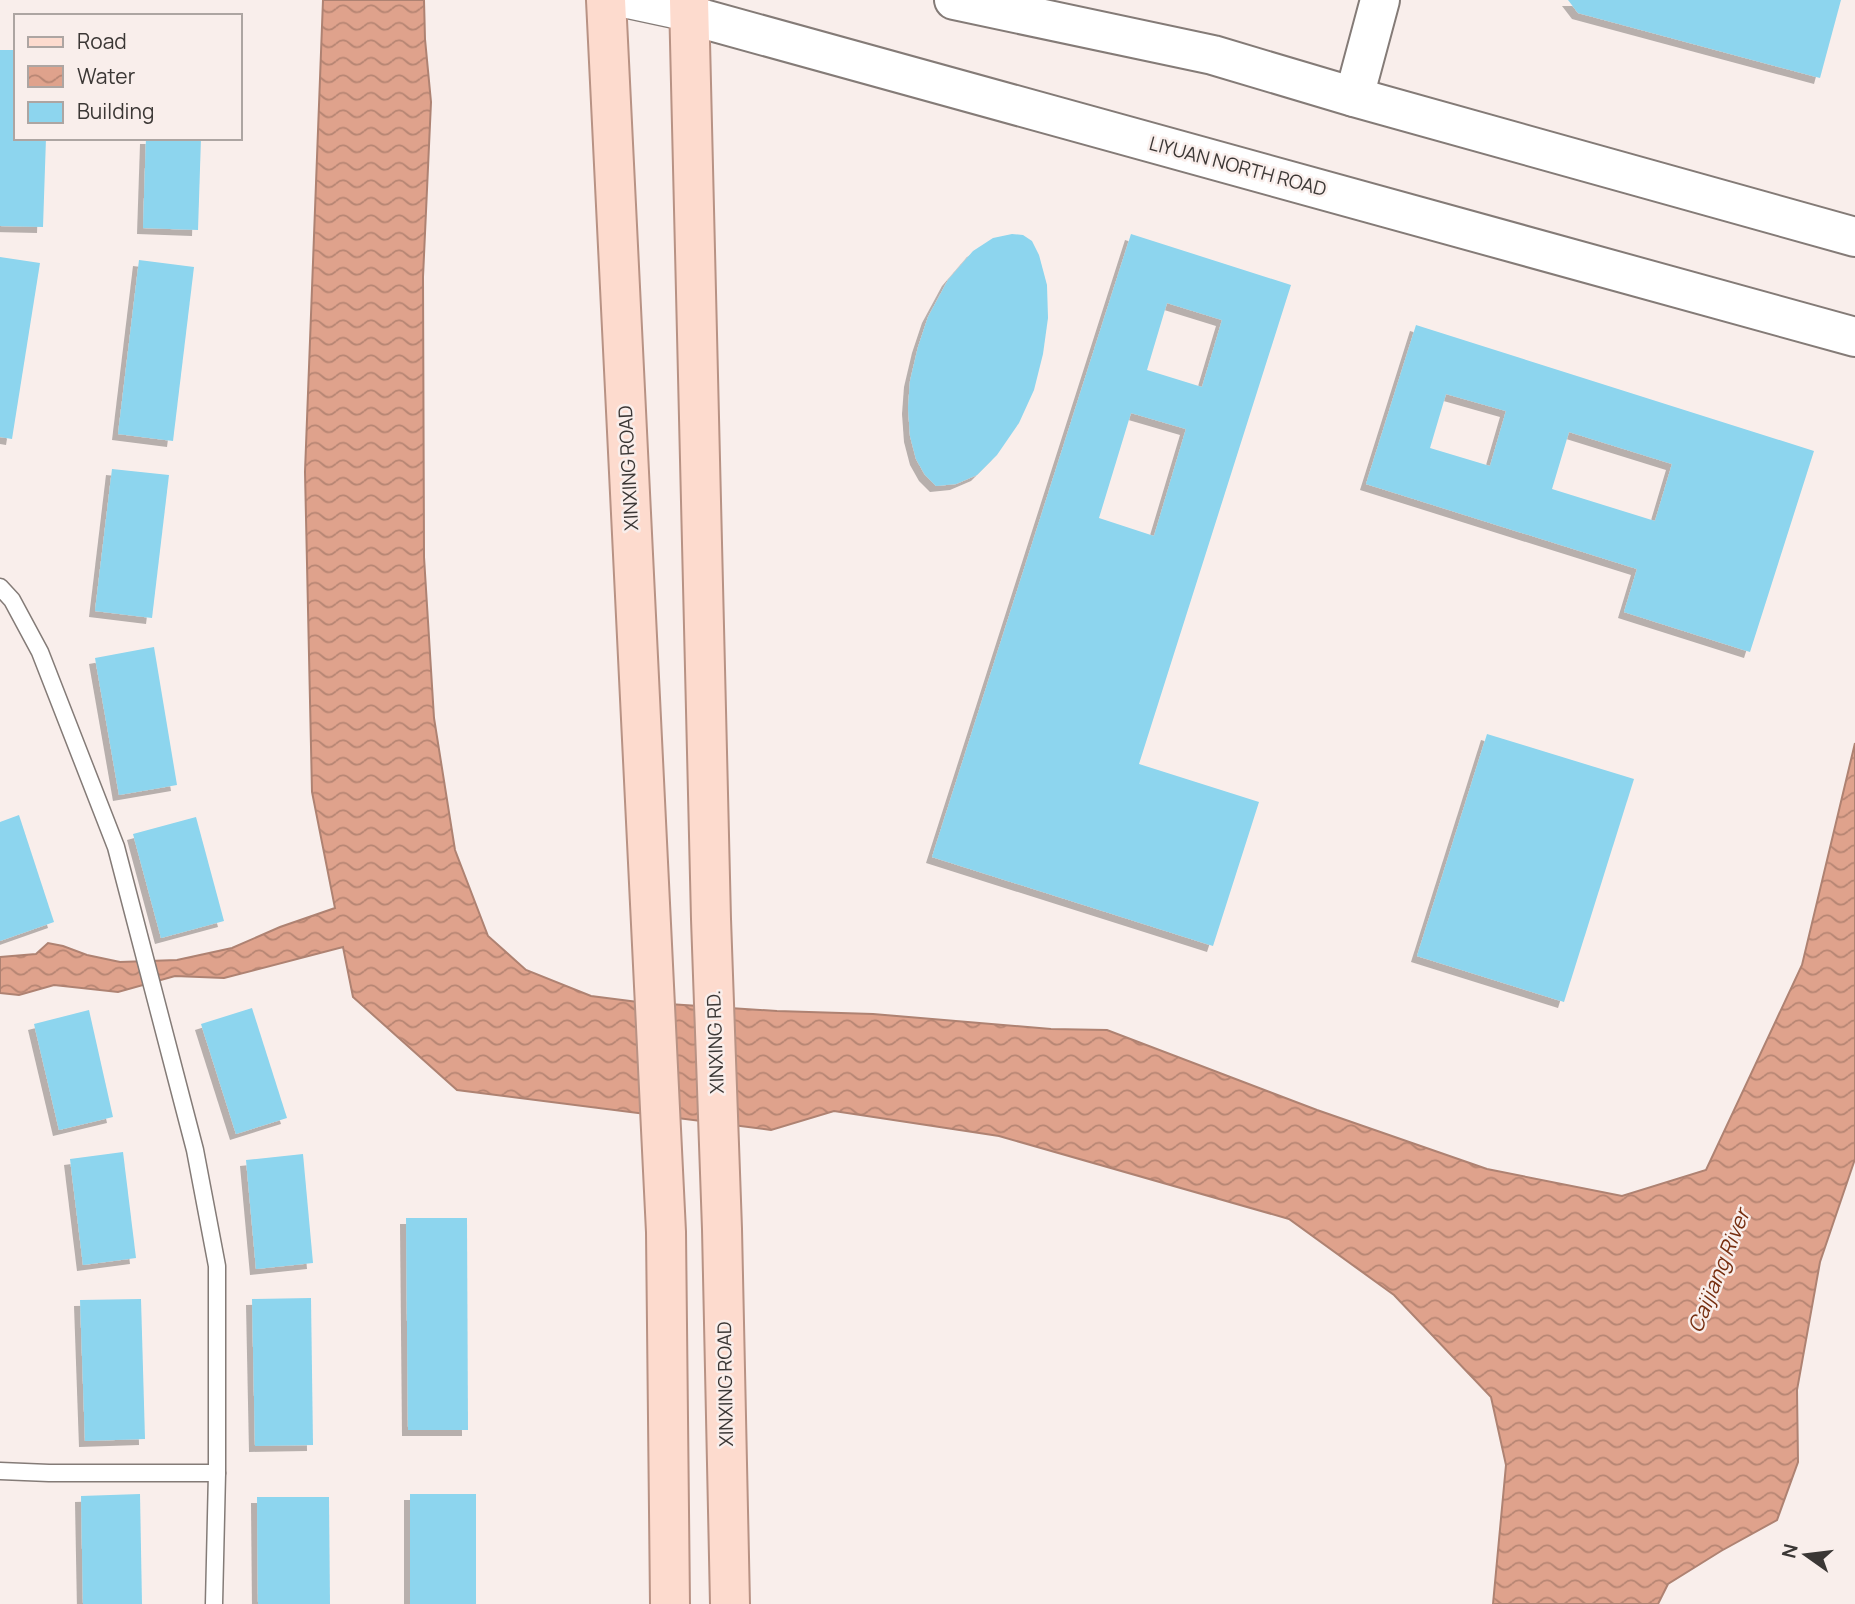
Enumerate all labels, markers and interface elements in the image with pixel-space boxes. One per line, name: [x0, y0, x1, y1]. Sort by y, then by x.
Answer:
legend: [14, 14, 242, 140]
text: Road: [77, 27, 127, 55]
text: Water: [77, 62, 136, 90]
text: Building: [77, 97, 154, 125]
street label: LIYUAN NORTH ROAD: [1146, 130, 1330, 202]
street label: XINXING ROAD: [612, 405, 644, 531]
street label: XINXING RD.: [700, 990, 730, 1094]
water label: Caijiang River: [1681, 1203, 1756, 1336]
street label: XINXING ROAD: [711, 1321, 739, 1447]
north arrow: [1771, 1520, 1841, 1590]
text: N: [1775, 1541, 1804, 1561]

